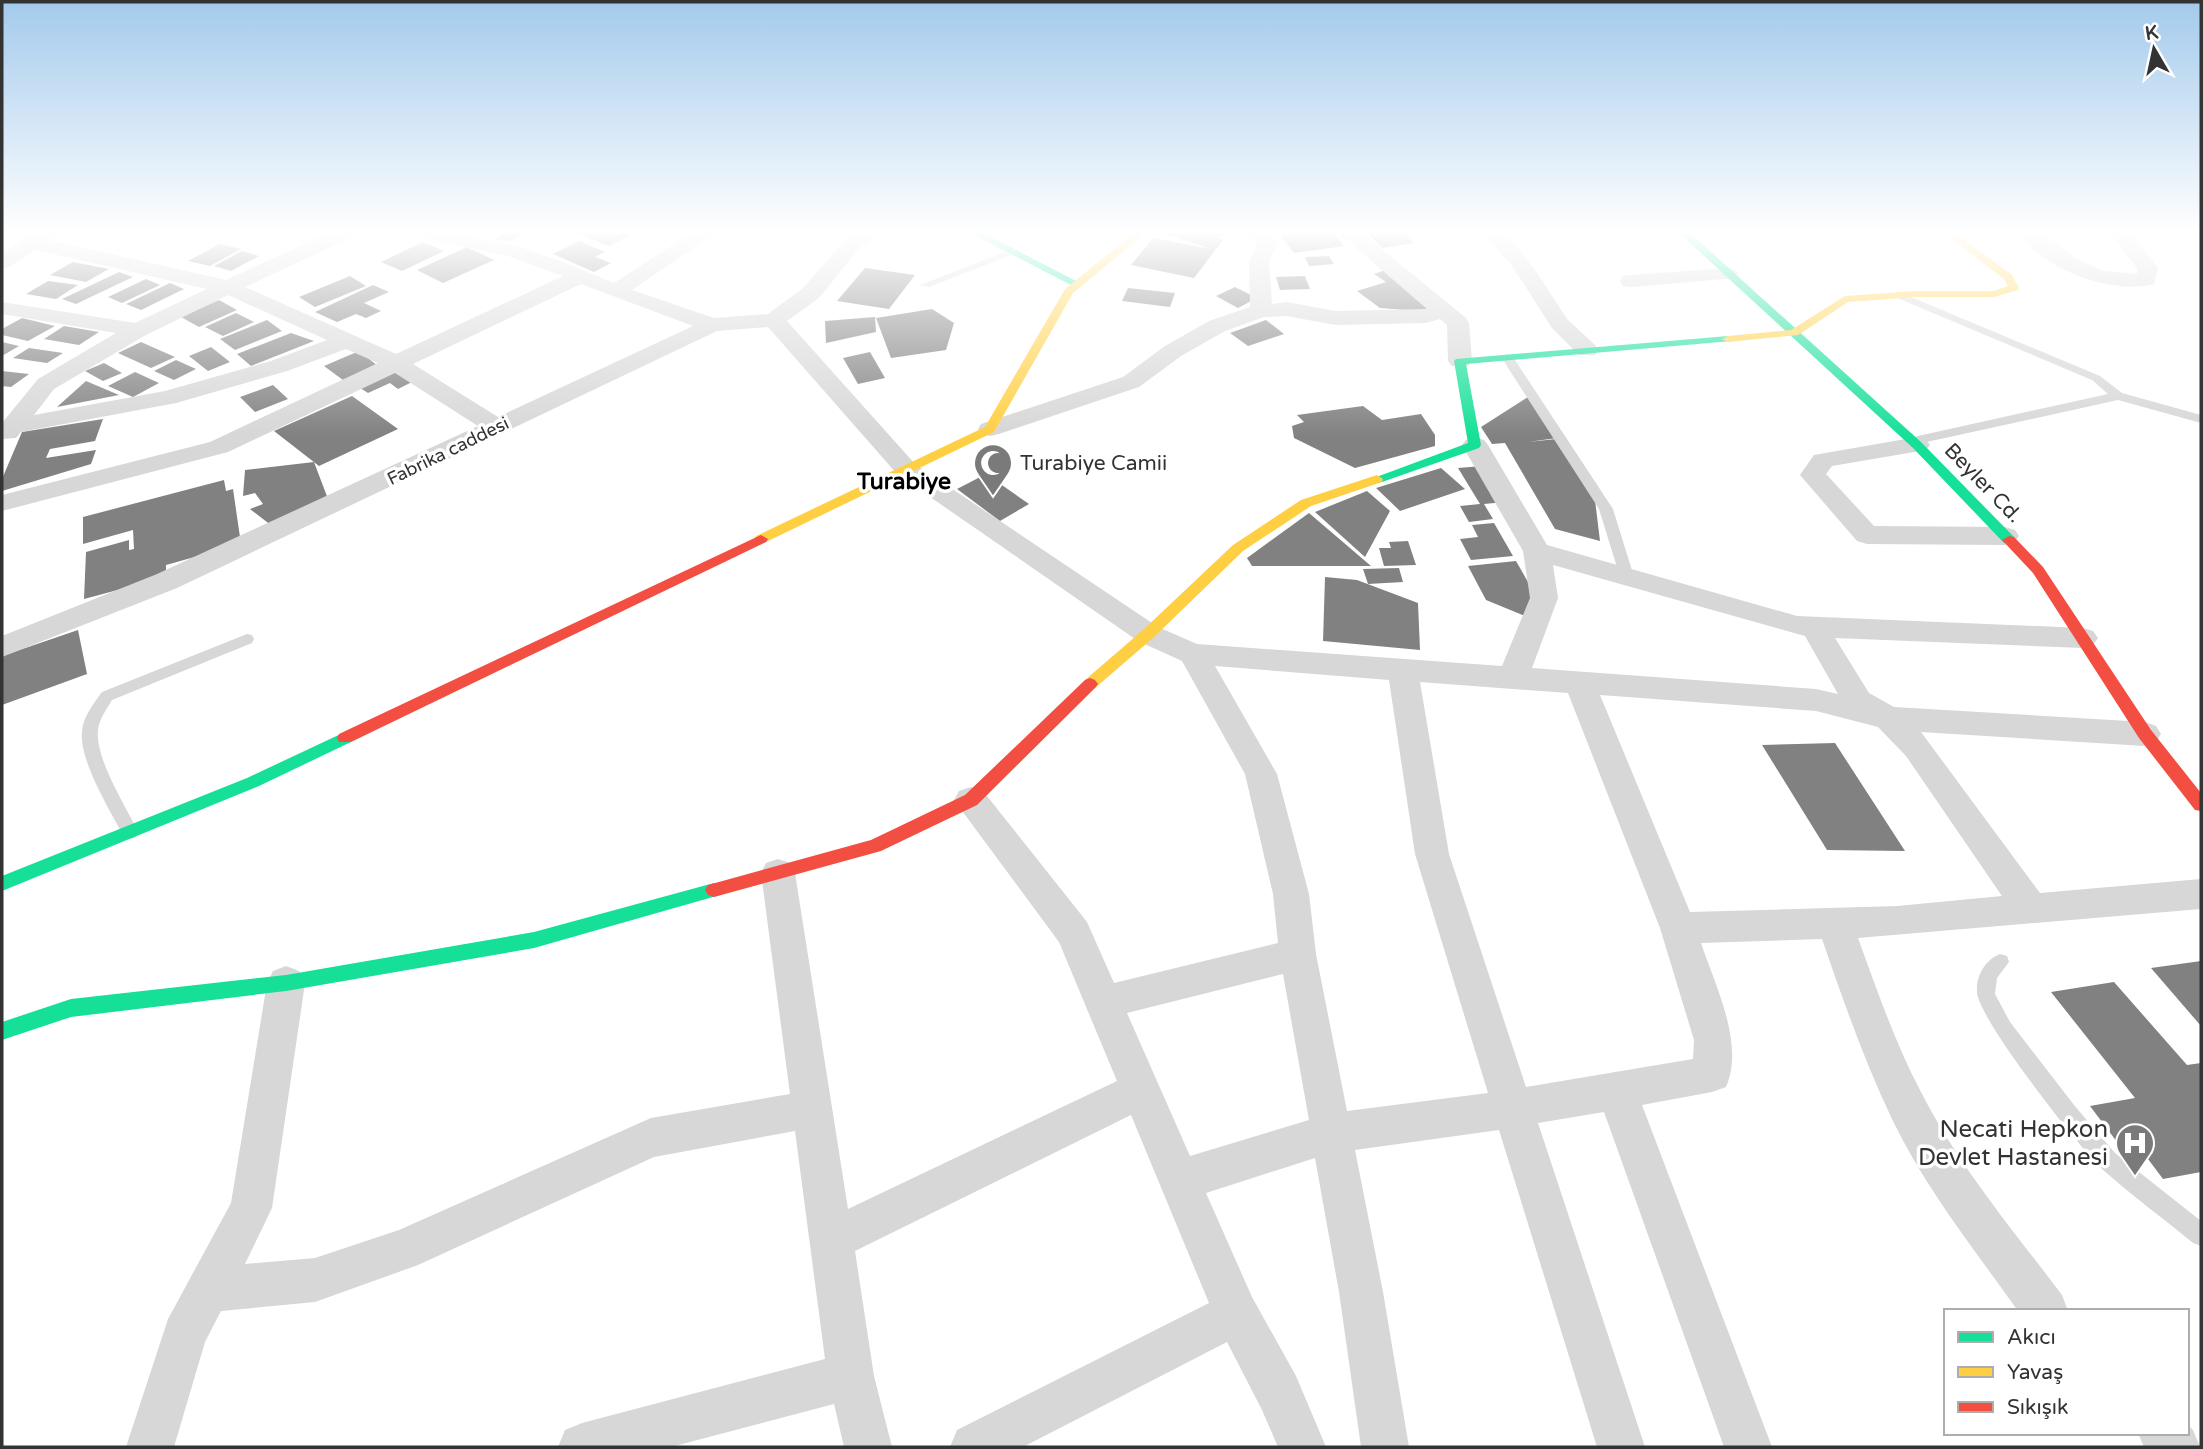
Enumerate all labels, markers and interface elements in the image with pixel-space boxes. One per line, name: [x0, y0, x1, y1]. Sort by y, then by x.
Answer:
north arrow: [2119, 14, 2189, 84]
text: K: [2143, 21, 2160, 45]
street label: Fabrika caddesi: [384, 412, 512, 490]
street label: Beyler Cd.: [1939, 438, 2027, 528]
mosque icon: Turabiye Camii: [972, 442, 1014, 497]
place label: Turabiye Camii: [1020, 451, 1167, 476]
district label: Turabiye: [856, 468, 951, 496]
place label: Necati Hepkon Devlet Hastanesi: [1918, 1115, 2108, 1172]
hospital icon: Necati Hepkon Devlet Hastanesi: [2114, 1122, 2156, 1177]
legend: [1944, 1309, 2189, 1435]
text: Akıcı: [2007, 1325, 2056, 1350]
text: Yavaş: [2007, 1360, 2063, 1385]
text: Sıkışık: [2007, 1395, 2068, 1420]

